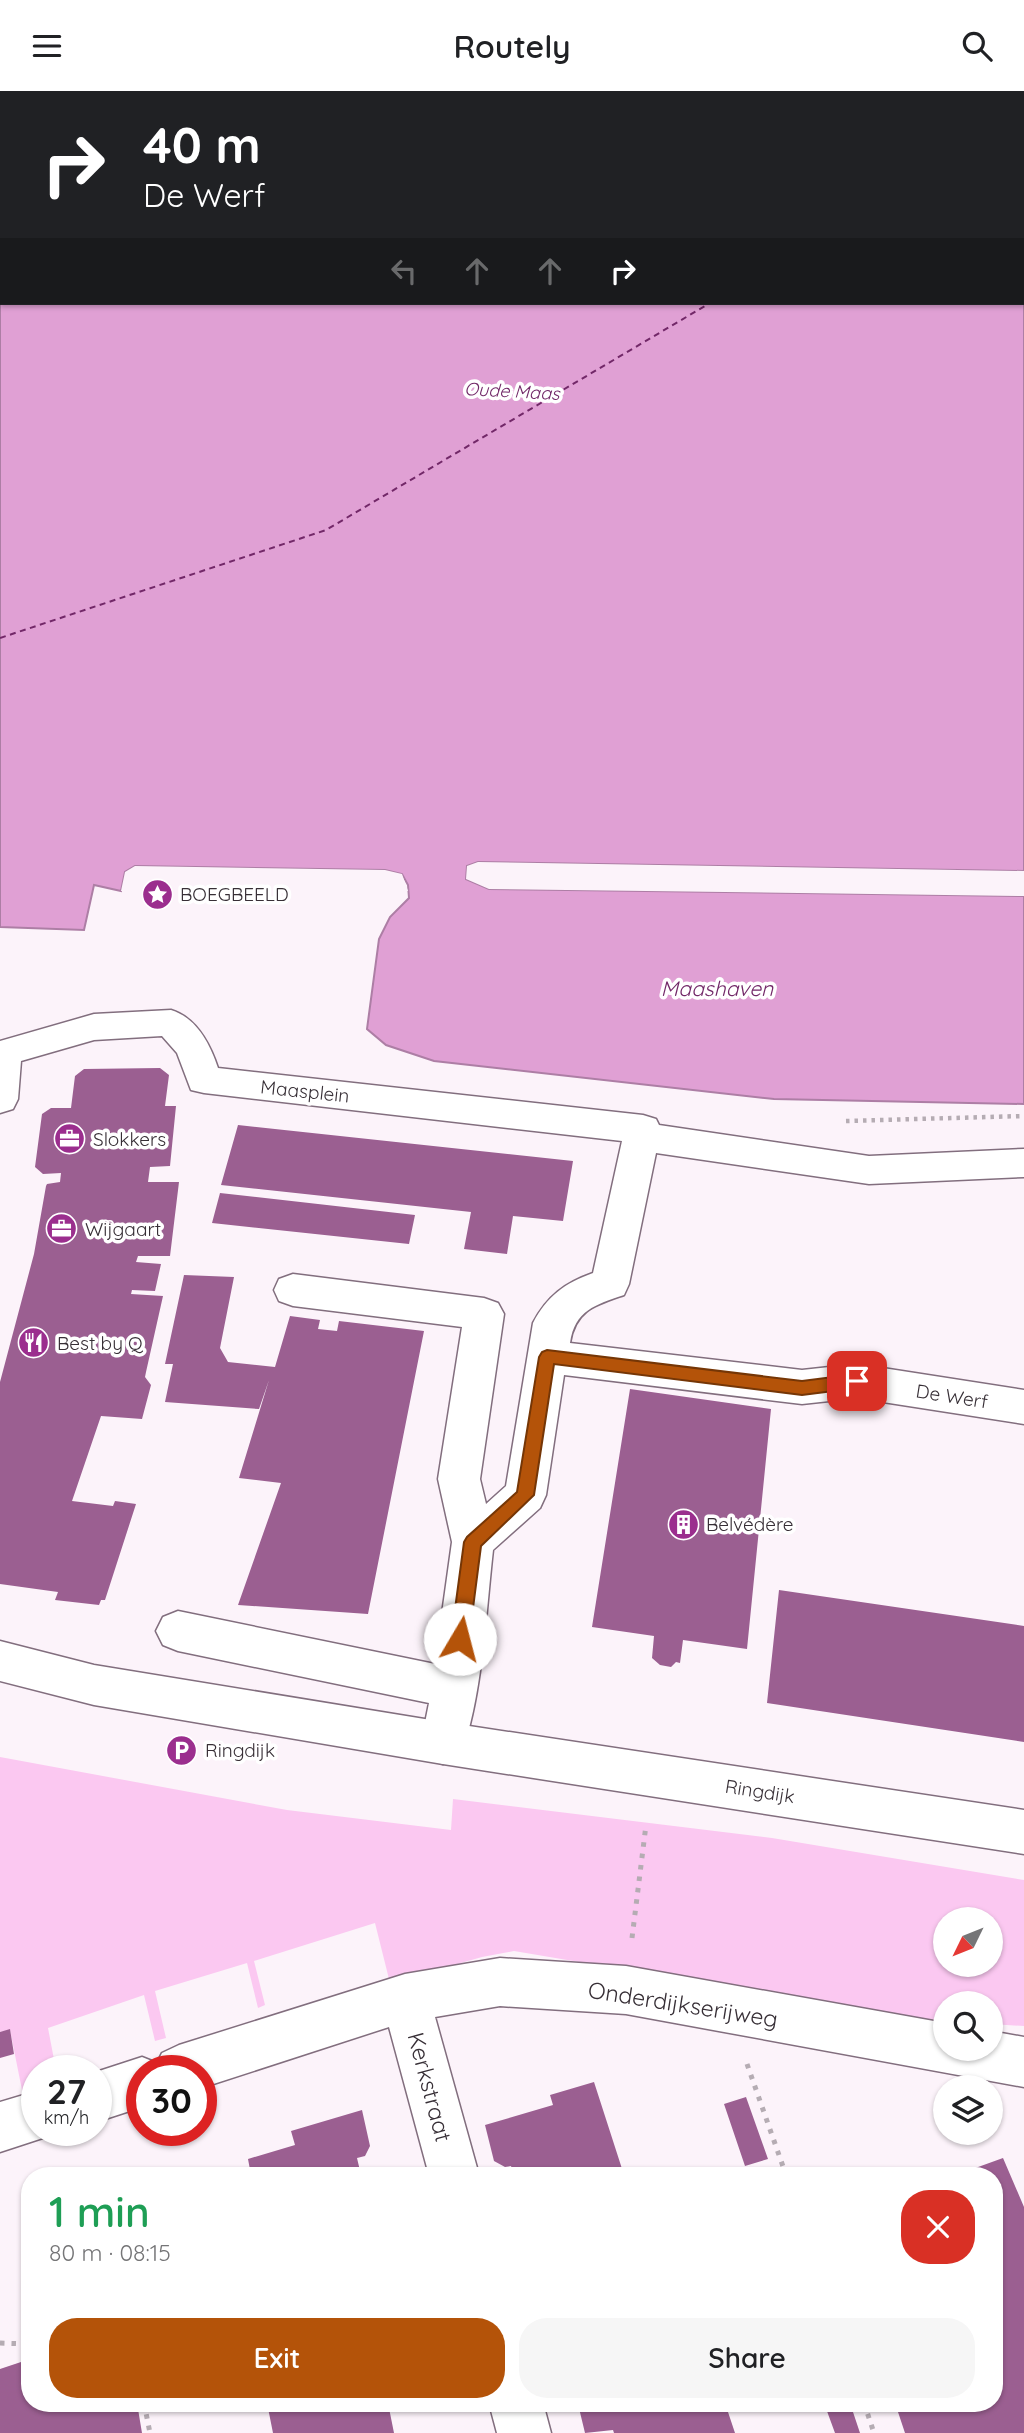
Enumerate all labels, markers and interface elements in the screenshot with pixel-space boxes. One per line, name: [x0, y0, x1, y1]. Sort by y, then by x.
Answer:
text: Routely: [453, 26, 571, 66]
icon: menu: [28, 27, 66, 65]
icon: search: [958, 27, 996, 65]
text: 40 m: [143, 114, 261, 175]
icon: right: [28, 119, 119, 210]
text: De Werf: [143, 175, 265, 215]
icon: left: [385, 252, 423, 290]
icon: ahead: [458, 252, 496, 290]
icon: ahead: [531, 252, 569, 290]
icon: right: [604, 252, 642, 290]
water label: Oude Maas: [464, 377, 562, 405]
place icon: BOEGBEELD: [140, 877, 174, 911]
place label: BOEGBEELD: [180, 882, 289, 906]
water label: Maashaven: [661, 975, 774, 1001]
street label: Maasplein: [259, 1074, 351, 1108]
office icon: Slokkers: [53, 1122, 87, 1156]
place label: Slokkers: [93, 1127, 166, 1151]
office icon: Wijgaart: [45, 1212, 79, 1246]
place label: Wijgaart: [85, 1217, 161, 1241]
restaurant icon: Best by Q: [17, 1326, 51, 1360]
place label: Best by Q: [57, 1331, 144, 1355]
pin: [827, 1351, 887, 1411]
icon: arrive: [838, 1362, 876, 1400]
street label: De Werf: [914, 1378, 990, 1414]
building icon: Belvédère: [666, 1507, 700, 1541]
place label: Belvédère: [706, 1512, 794, 1536]
position arrow: [423, 1602, 497, 1676]
parking icon: Ringdijk: [165, 1733, 199, 1767]
place label: Ringdijk: [205, 1738, 275, 1762]
street label: Ringdijk: [723, 1774, 797, 1808]
north arrow: [933, 1907, 1003, 1977]
map controls: [933, 1907, 1003, 2145]
street label: Onderdijkserijweg: [586, 1975, 780, 2033]
button: search: [933, 1991, 1003, 2061]
street label: Kerkstraat: [401, 2029, 459, 2145]
speed limit sign: 30: [126, 2055, 217, 2146]
text: 27: [47, 2069, 86, 2113]
button: layers: [933, 2075, 1003, 2145]
text: km/h: [44, 2106, 89, 2129]
text: 1 min: [49, 2185, 150, 2238]
button: close: [901, 2190, 975, 2264]
text: 80 m · 08:15: [49, 2238, 171, 2267]
button: Exit: [49, 2318, 505, 2398]
button: Share: [519, 2318, 975, 2398]

